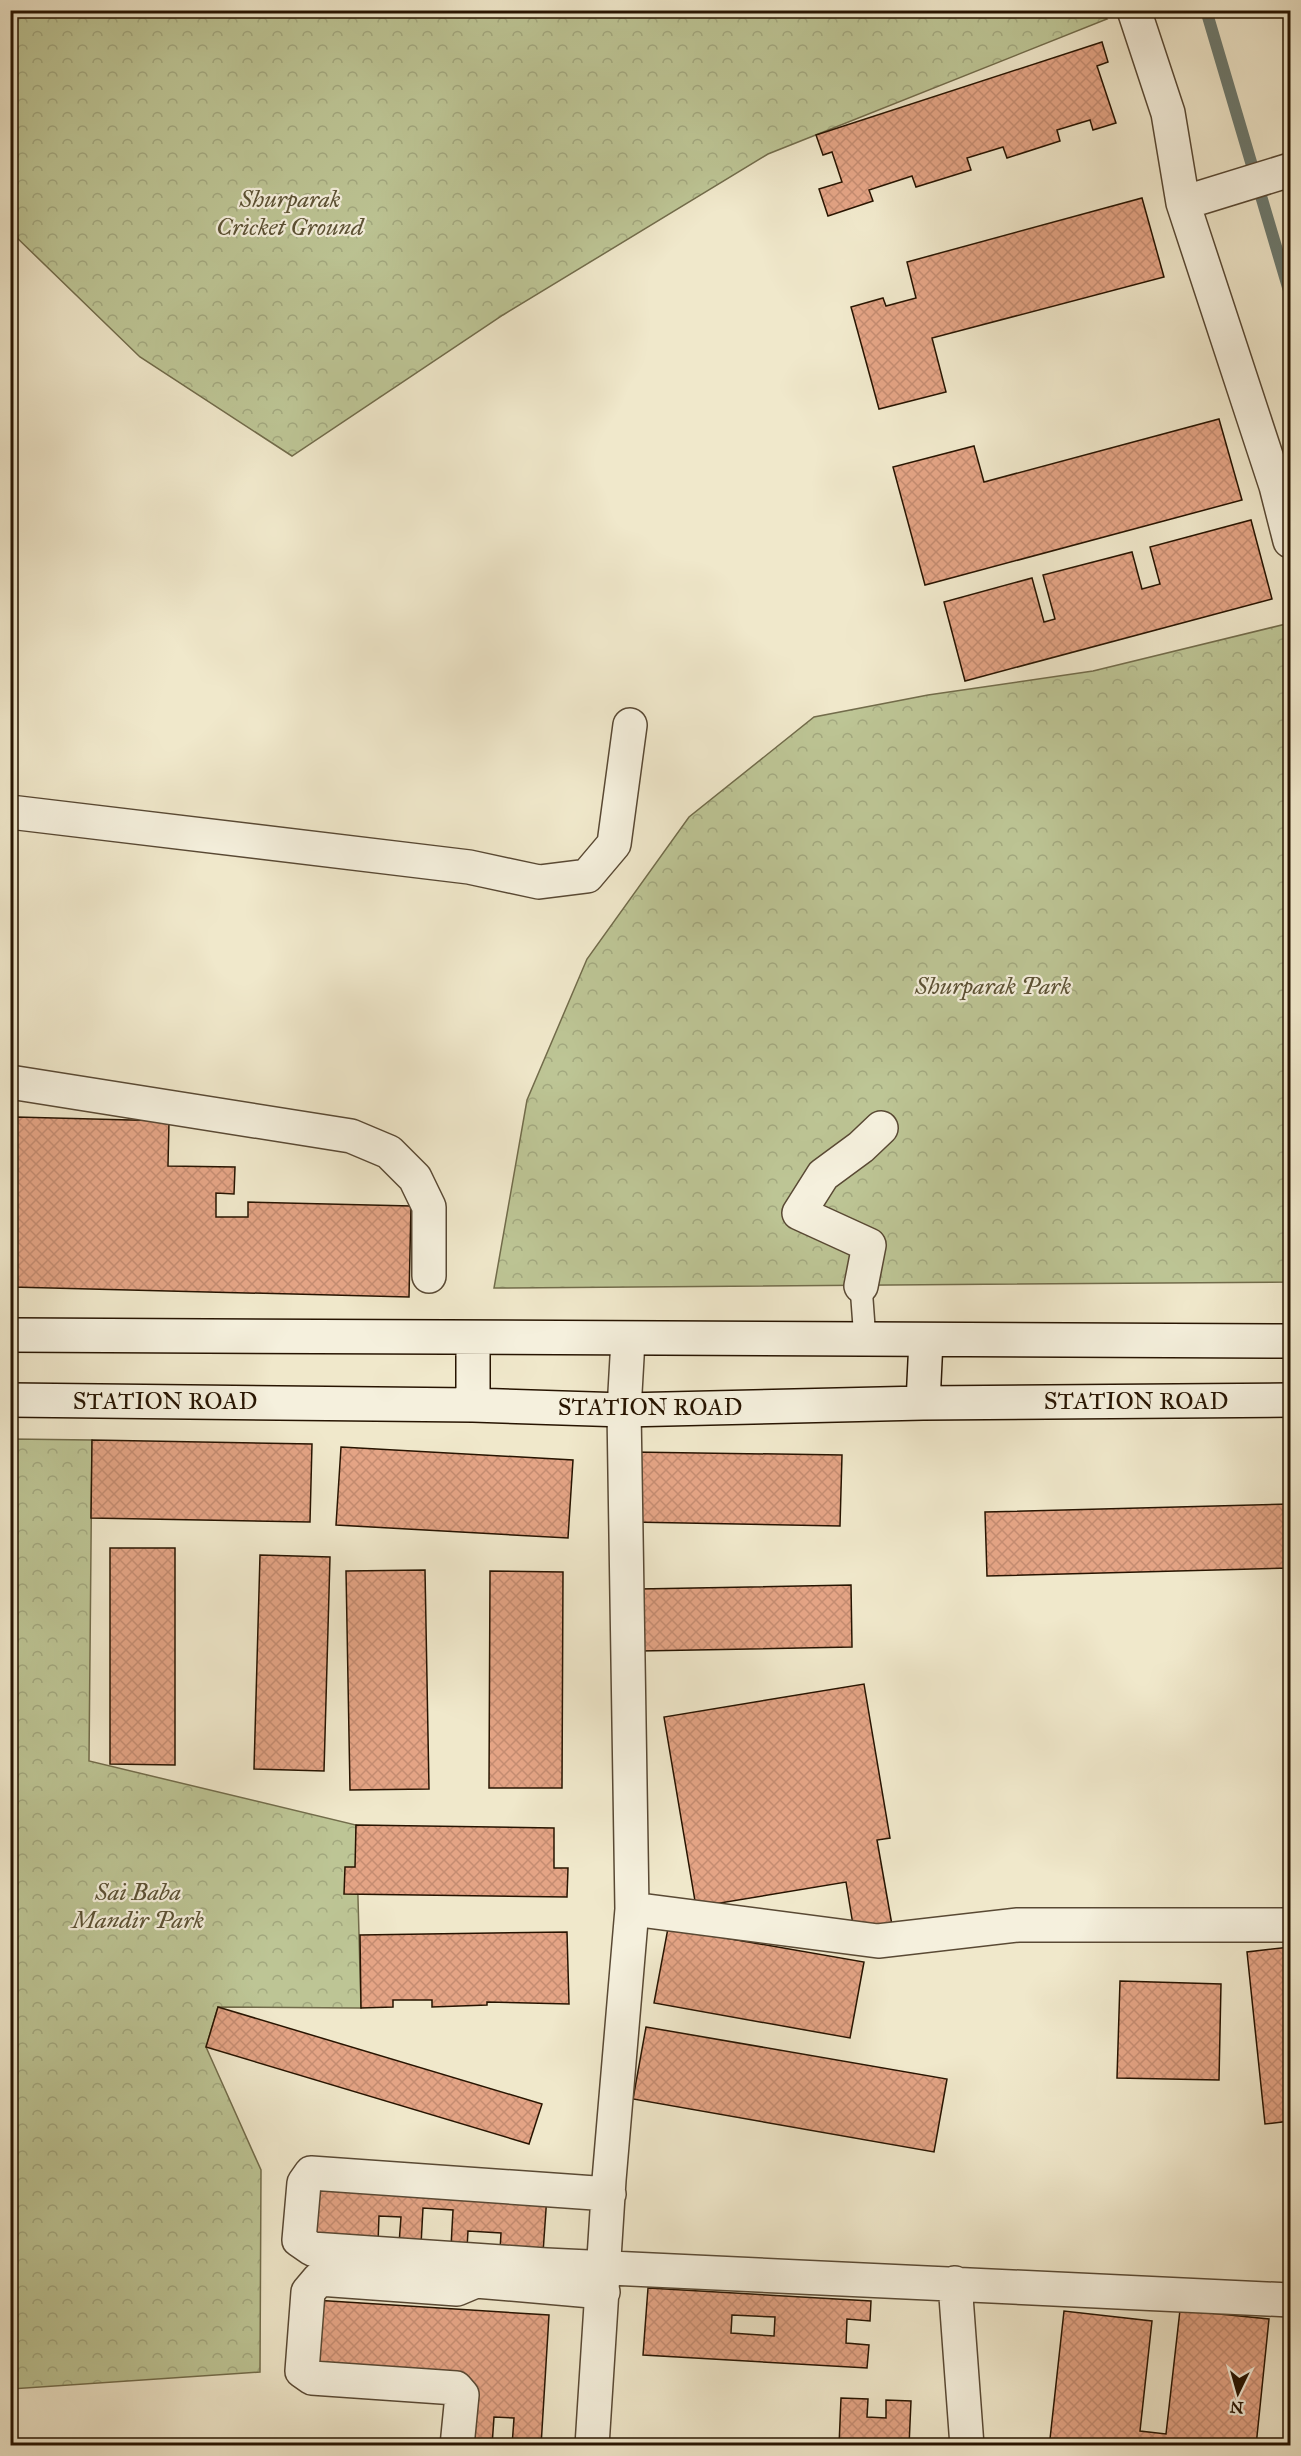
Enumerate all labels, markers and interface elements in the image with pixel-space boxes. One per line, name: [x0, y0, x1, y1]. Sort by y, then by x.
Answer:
park label: Shurparak Cricket Ground: [216, 184, 365, 242]
park label: Shurparak Park: [914, 971, 1071, 1001]
street label: STATION ROAD: [73, 1386, 257, 1416]
street label: STATION ROAD: [1044, 1386, 1228, 1416]
street label: STATION ROAD: [558, 1392, 742, 1422]
park label: Sai Baba Mandir Park: [70, 1877, 204, 1935]
north arrow: [1208, 2363, 1268, 2423]
text: N: [1229, 2397, 1244, 2418]

